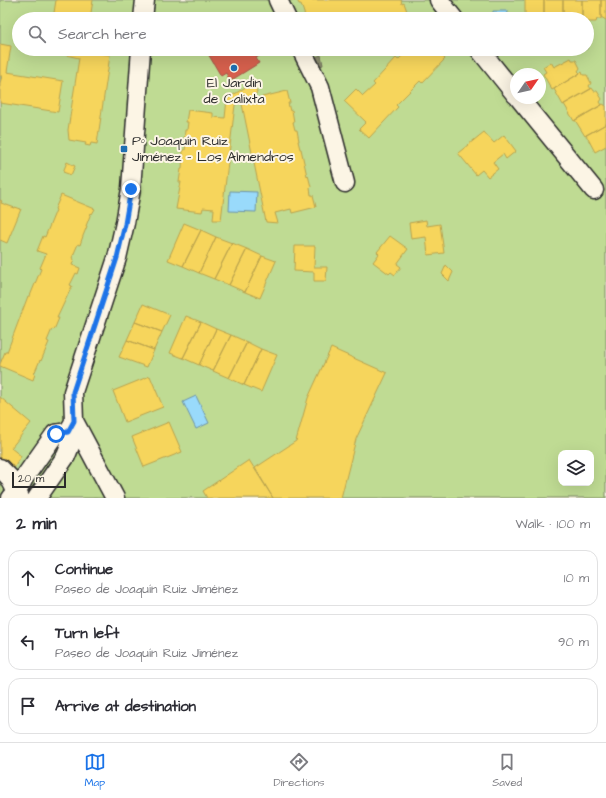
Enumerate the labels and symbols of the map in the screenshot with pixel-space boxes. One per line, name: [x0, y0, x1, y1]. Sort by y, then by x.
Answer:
marker: El Jardin de Calixta: [229, 63, 239, 73]
north arrow: [510, 68, 546, 104]
place label: El Jardin de Calixta: [203, 73, 265, 109]
place label: Pº Joaquín Ruiz Jiménez - Los Almendros: [132, 131, 294, 167]
marker: Pº Joaquín Ruiz Jiménez - Los Almendros: [119, 144, 129, 154]
route end: [122, 180, 140, 198]
route start: [47, 425, 65, 443]
scale bar: [12, 470, 66, 489]

